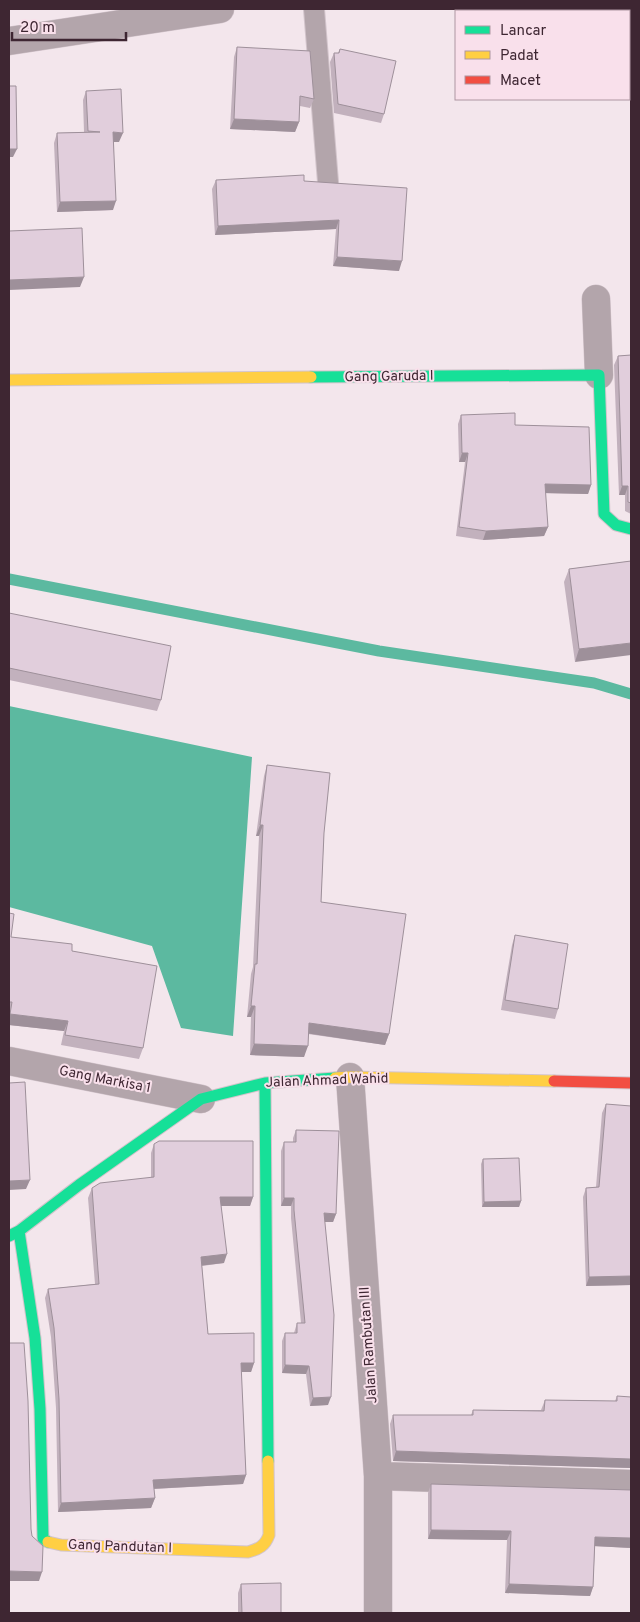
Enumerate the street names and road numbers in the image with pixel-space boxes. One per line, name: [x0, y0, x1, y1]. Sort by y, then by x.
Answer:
street label: Gang Garuda I: [344, 368, 434, 386]
street label: Gang Markisa 1: [57, 1063, 153, 1097]
street label: Jalan Ahmad Wahid: [265, 1070, 389, 1092]
street label: Jalan Rambutan III: [356, 1286, 382, 1404]
street label: Gang Pandutan I: [68, 1537, 172, 1557]

